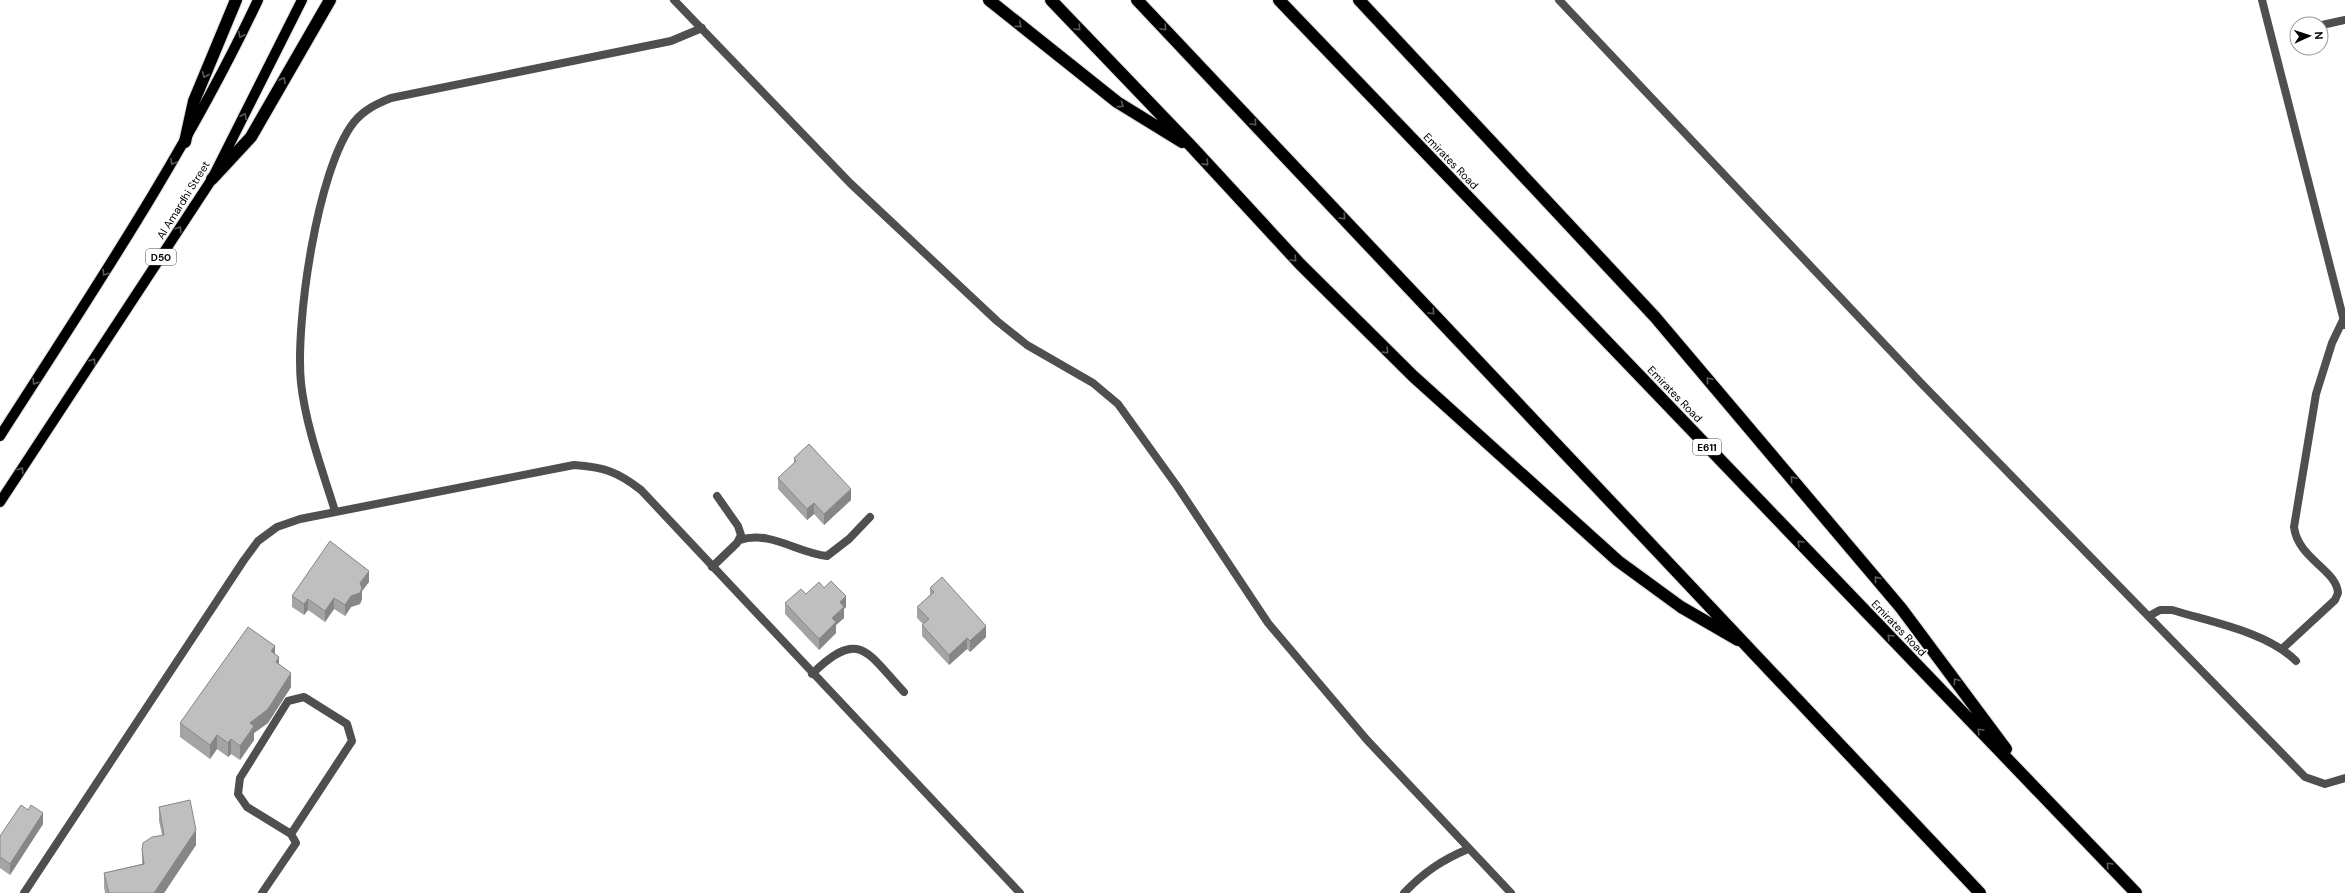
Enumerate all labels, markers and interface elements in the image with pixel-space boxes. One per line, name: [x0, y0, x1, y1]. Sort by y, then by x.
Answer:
north arrow: [2289, 16, 2329, 56]
one-way arrow: [1014, 20, 1021, 27]
one-way arrow: [1073, 23, 1081, 31]
one-way arrow: [1159, 23, 1167, 31]
one-way arrow: [238, 31, 246, 38]
text: N: [2312, 31, 2326, 40]
one-way arrow: [202, 70, 210, 78]
one-way arrow: [278, 77, 285, 85]
one-way arrow: [1117, 100, 1124, 108]
one-way arrow: [239, 113, 247, 121]
one-way arrow: [1249, 118, 1256, 126]
street label: Emirates Road: [1421, 130, 1481, 192]
street label: Al Amardhi Street: [153, 158, 213, 242]
one-way arrow: [170, 158, 178, 165]
one-way arrow: [1201, 158, 1209, 166]
one-way arrow: [1338, 212, 1346, 220]
one-way arrow: [174, 226, 182, 233]
road number: D50: [146, 249, 176, 265]
one-way arrow: [1289, 254, 1296, 261]
one-way arrow: [103, 268, 110, 275]
one-way arrow: [1427, 307, 1434, 314]
one-way arrow: [1381, 346, 1389, 353]
one-way arrow: [88, 358, 95, 365]
street label: Emirates Road: [1645, 363, 1705, 425]
one-way arrow: [32, 378, 39, 385]
one-way arrow: [1706, 378, 1713, 385]
road number: E611: [1693, 439, 1721, 455]
one-way arrow: [17, 467, 24, 474]
one-way arrow: [1790, 477, 1797, 484]
one-way arrow: [1797, 540, 1805, 548]
one-way arrow: [1874, 576, 1881, 583]
street label: Emirates Road: [1869, 597, 1929, 659]
one-way arrow: [1887, 634, 1895, 642]
one-way arrow: [1954, 679, 1961, 686]
one-way arrow: [1977, 728, 1985, 736]
one-way arrow: [2106, 862, 2114, 870]

